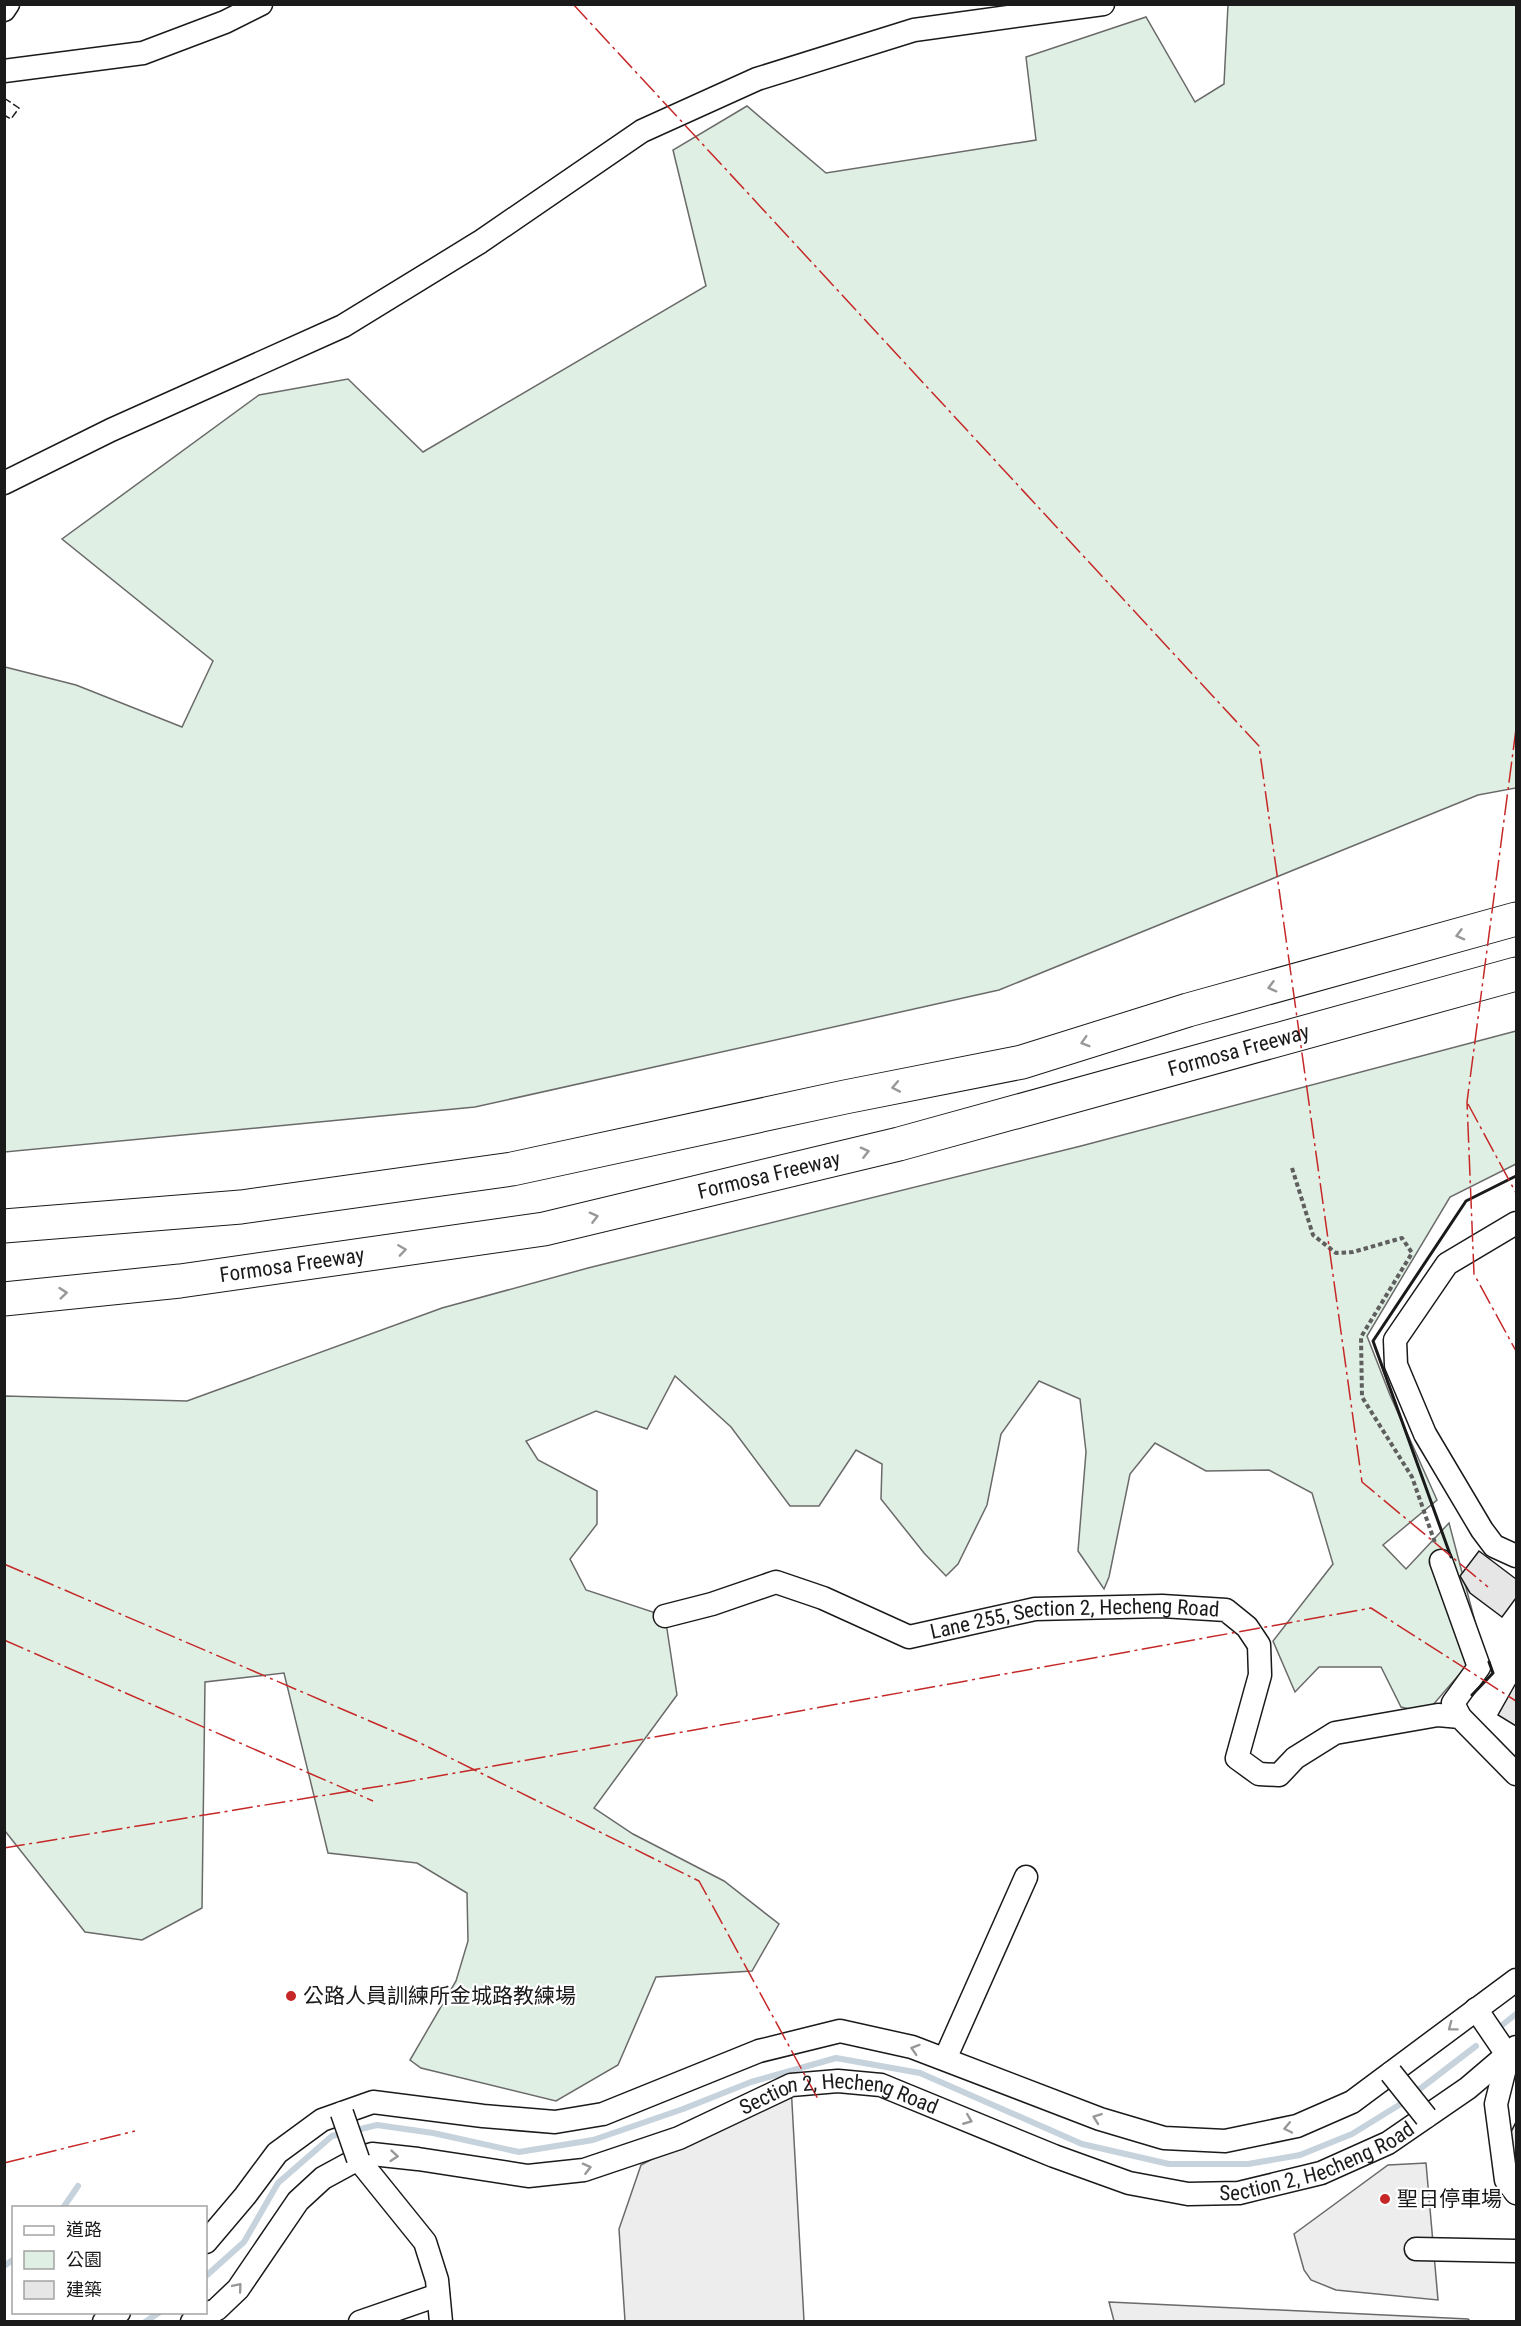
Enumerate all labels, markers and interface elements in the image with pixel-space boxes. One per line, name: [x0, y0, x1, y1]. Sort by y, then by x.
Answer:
one-way arrow: [1455, 928, 1466, 940]
one-way arrow: [1267, 980, 1278, 992]
street label: Formosa Freeway: [1165, 1019, 1312, 1081]
one-way arrow: [1080, 1035, 1091, 1048]
one-way arrow: [891, 1080, 901, 1093]
street label: Formosa Freeway: [695, 1146, 843, 1204]
one-way arrow: [860, 1147, 870, 1160]
one-way arrow: [589, 1212, 599, 1225]
street label: Formosa Freeway: [218, 1243, 366, 1287]
one-way arrow: [397, 1244, 406, 1256]
one-way arrow: [58, 1287, 67, 1300]
street label: Lane 255, Section 2, Hecheng Road: [928, 1594, 1220, 1644]
place label: 公路人員訓練所金城路教練場: [303, 1984, 576, 2008]
marker: 公路人員訓練所金城路教練場: [284, 1989, 298, 2003]
one-way arrow: [1448, 2019, 1459, 2030]
one-way arrow: [910, 2044, 921, 2056]
text: Section 2, Hecheng Road: [736, 2069, 942, 2120]
street label: Section 2, Hecheng Road: [737, 2099, 943, 2127]
one-way arrow: [1092, 2112, 1103, 2125]
one-way arrow: [962, 2113, 973, 2125]
street label: Section 2, Hecheng Road: [1219, 2117, 1419, 2205]
one-way arrow: [1283, 2120, 1293, 2133]
one-way arrow: [389, 2149, 399, 2162]
one-way arrow: [582, 2163, 592, 2176]
place label: 聖日停車場: [1397, 2187, 1502, 2211]
marker: 聖日停車場: [1378, 2192, 1392, 2206]
legend: [12, 2206, 207, 2314]
text: 道路: [66, 2219, 102, 2240]
text: 公園: [66, 2249, 102, 2270]
text: 建築: [66, 2279, 102, 2300]
one-way arrow: [231, 2283, 242, 2294]

